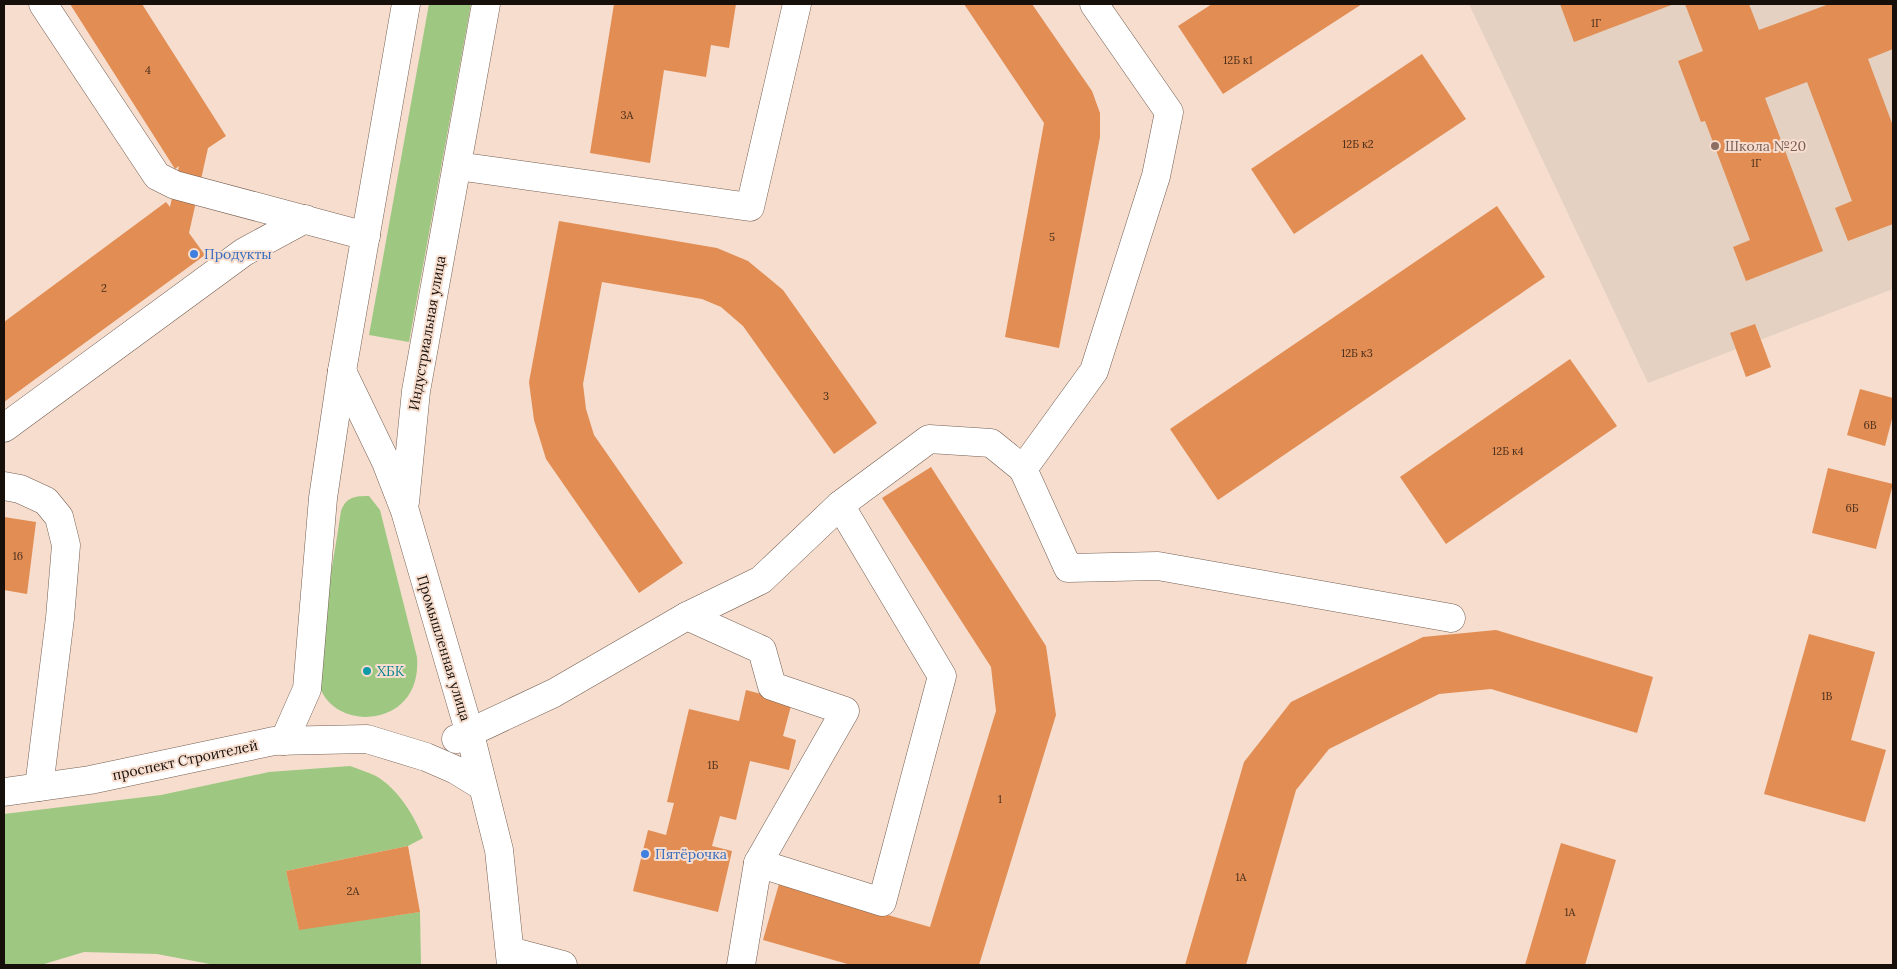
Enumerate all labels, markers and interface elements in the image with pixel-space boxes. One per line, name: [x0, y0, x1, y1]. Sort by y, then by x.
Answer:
house number: 1Г: [1591, 16, 1601, 30]
house number: 12Б к1: [1223, 53, 1253, 67]
house number: 4: [145, 63, 151, 77]
house number: 3А: [620, 108, 635, 122]
house number: 12Б к2: [1342, 137, 1374, 151]
place label: Школа №20: [1725, 137, 1806, 155]
marker: Школа №20: [1709, 140, 1721, 152]
house number: 1Г: [1751, 156, 1761, 170]
house number: 5: [1049, 230, 1055, 244]
place label: Продукты: [204, 245, 272, 263]
marker: Продукты: [188, 248, 200, 260]
street label: Индустриальная улица: [405, 254, 449, 412]
house number: 2: [101, 281, 107, 295]
house number: 12Б к3: [1341, 346, 1373, 360]
house number: 3: [823, 389, 829, 403]
house number: 6В: [1863, 418, 1877, 432]
house number: 12Б к4: [1492, 444, 1524, 458]
house number: 6Б: [1845, 501, 1859, 515]
house number: 16: [13, 549, 23, 563]
street label: Промышленная улица: [413, 573, 475, 723]
place label: ХБК: [377, 662, 405, 680]
marker: ХБК: [361, 665, 373, 677]
house number: 1В: [1822, 689, 1833, 703]
street label: проспект Строителей: [111, 736, 260, 784]
house number: 1Б: [708, 758, 719, 772]
house number: 1: [998, 792, 1002, 806]
place label: Пятёрочка: [655, 845, 727, 863]
marker: Пятёрочка: [639, 848, 651, 860]
house number: 1А: [1235, 870, 1248, 884]
house number: 2А: [347, 884, 361, 898]
house number: 1А: [1564, 905, 1577, 919]

